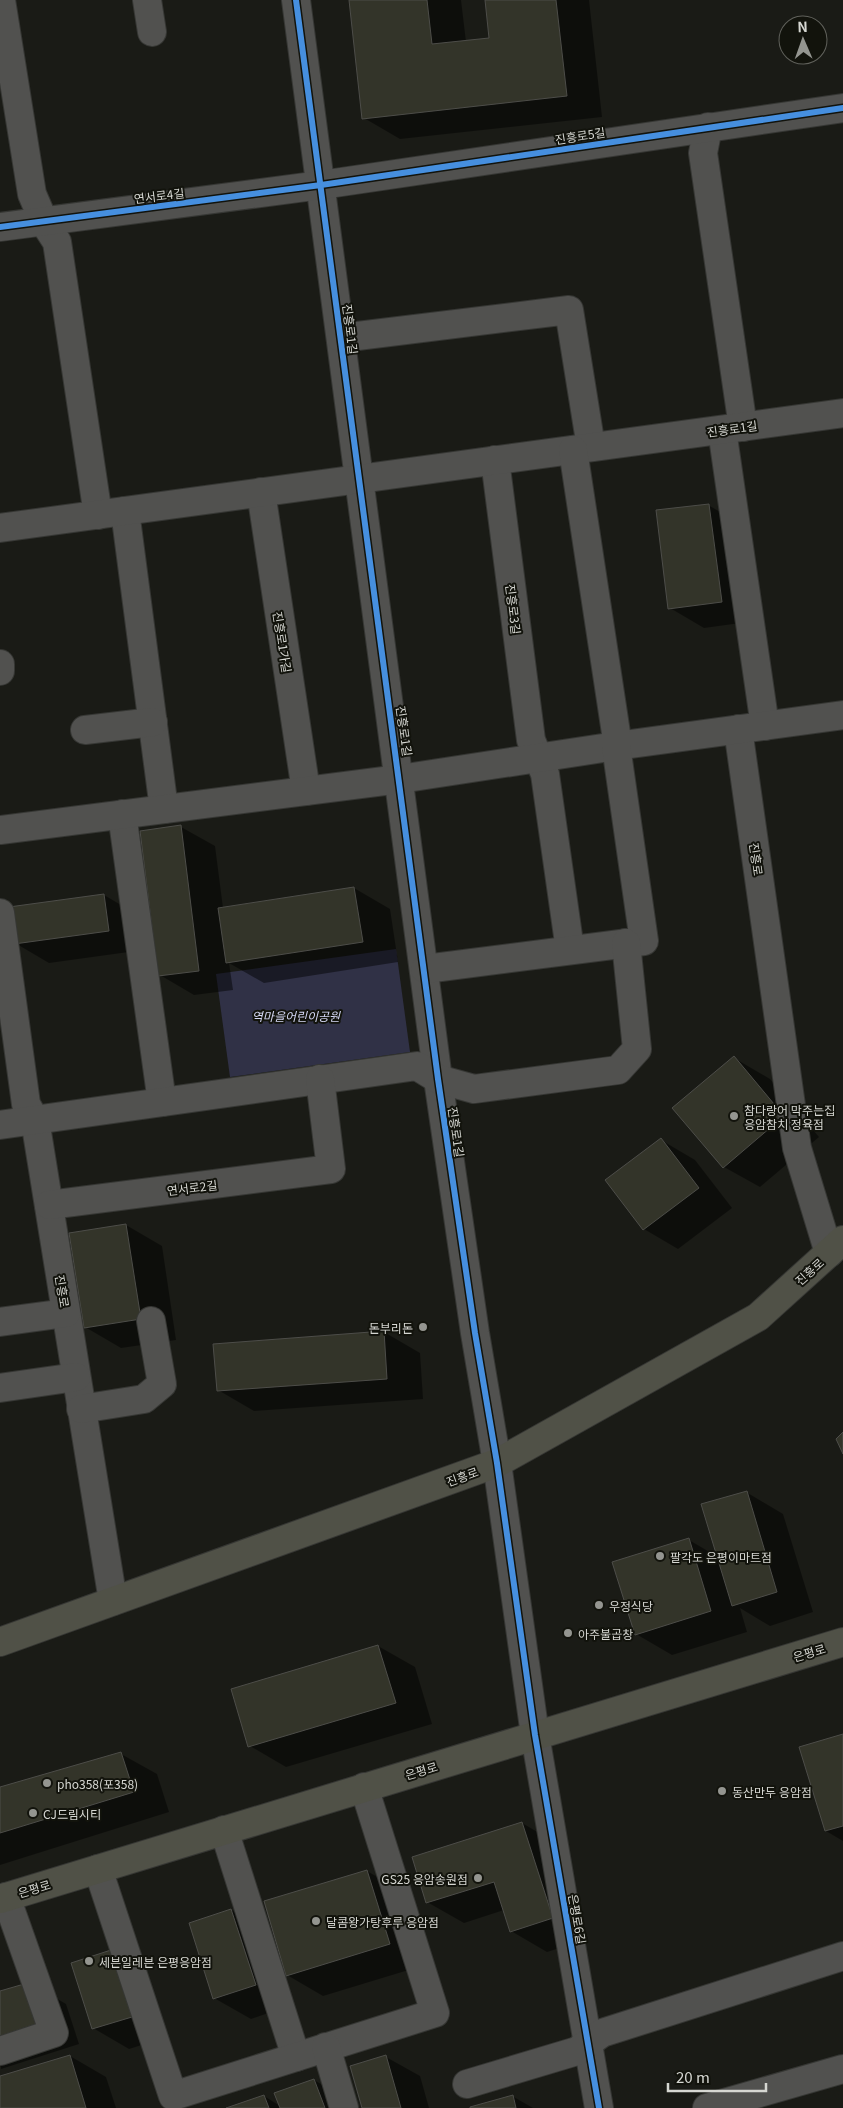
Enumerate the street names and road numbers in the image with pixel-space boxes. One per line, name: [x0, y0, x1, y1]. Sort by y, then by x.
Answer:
street label: 진흥로5길: [554, 123, 606, 147]
street label: 연서로4길: [133, 183, 185, 207]
street label: 진흥로1길: [339, 303, 363, 355]
street label: 진흥로1길: [706, 416, 758, 440]
street label: 진흥로3길: [502, 583, 526, 635]
street label: 진흥로1가길: [270, 610, 296, 674]
street label: 진흥로1길: [393, 705, 417, 757]
street label: 진흥로: [746, 841, 768, 877]
street label: 진흥로1길: [445, 1106, 469, 1158]
street label: 연서로2길: [166, 1175, 218, 1199]
street label: 진흥로: [791, 1254, 827, 1288]
street label: 진흥로: [52, 1273, 74, 1309]
street label: 진흥로: [444, 1462, 480, 1490]
street label: 은평로: [791, 1639, 827, 1665]
street label: 은평로: [403, 1757, 439, 1783]
street label: 은평로: [16, 1875, 52, 1901]
street label: 은평로6길: [565, 1892, 591, 1946]

